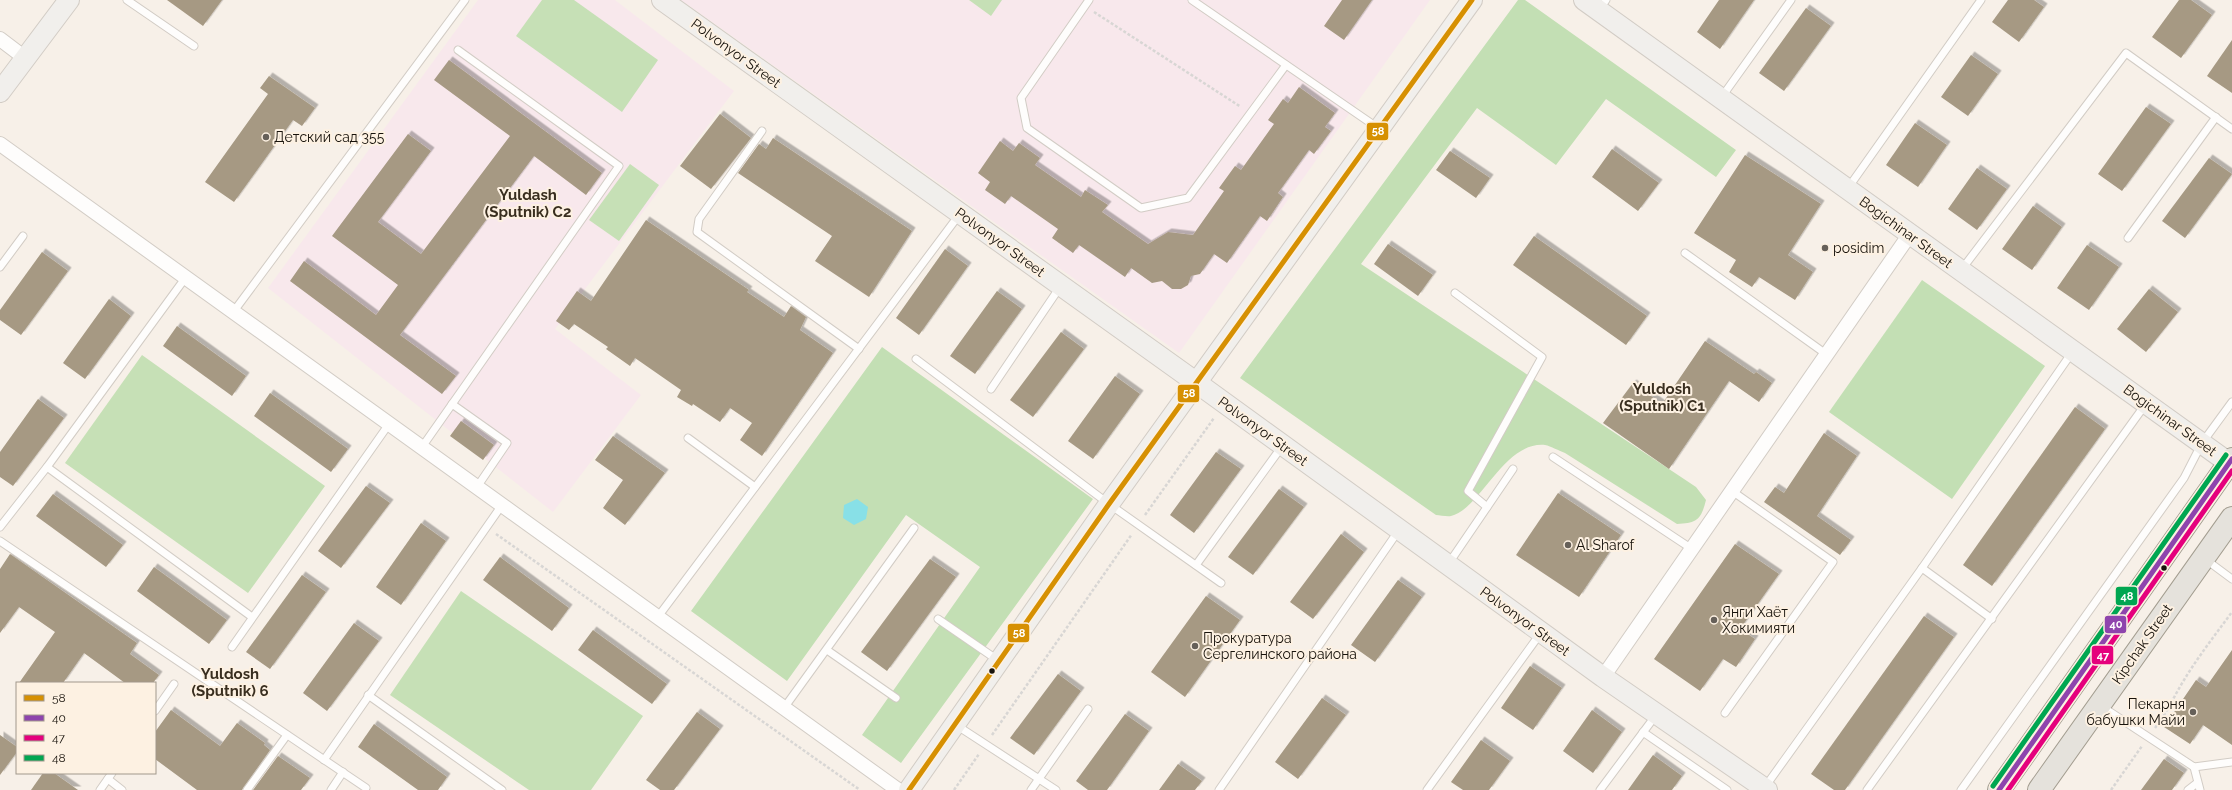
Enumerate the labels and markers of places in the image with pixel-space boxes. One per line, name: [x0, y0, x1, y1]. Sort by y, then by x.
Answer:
place label: Детский сад 355: [274, 129, 385, 145]
marker: Детский сад 355: [261, 132, 271, 142]
place label: posidim: [1833, 240, 1884, 256]
marker: posidim: [1820, 243, 1830, 253]
place label: Al Sharof: [1576, 537, 1636, 553]
marker: Al Sharof: [1563, 540, 1573, 550]
unlabelled marker: [2159, 563, 2169, 573]
place label: Янги Хаёт Хокимияти: [1722, 604, 1795, 636]
marker: Янги Хаёт Хокимияти: [1709, 615, 1719, 625]
place label: Прокуратура Сергелинского района: [1203, 630, 1357, 662]
marker: Прокуратура Сергелинского района: [1190, 641, 1200, 651]
unlabelled marker: [987, 666, 997, 676]
place label: Пекарня бабушки Майи: [2086, 696, 2185, 728]
marker: Пекарня бабушки Майи: [2188, 707, 2198, 717]

